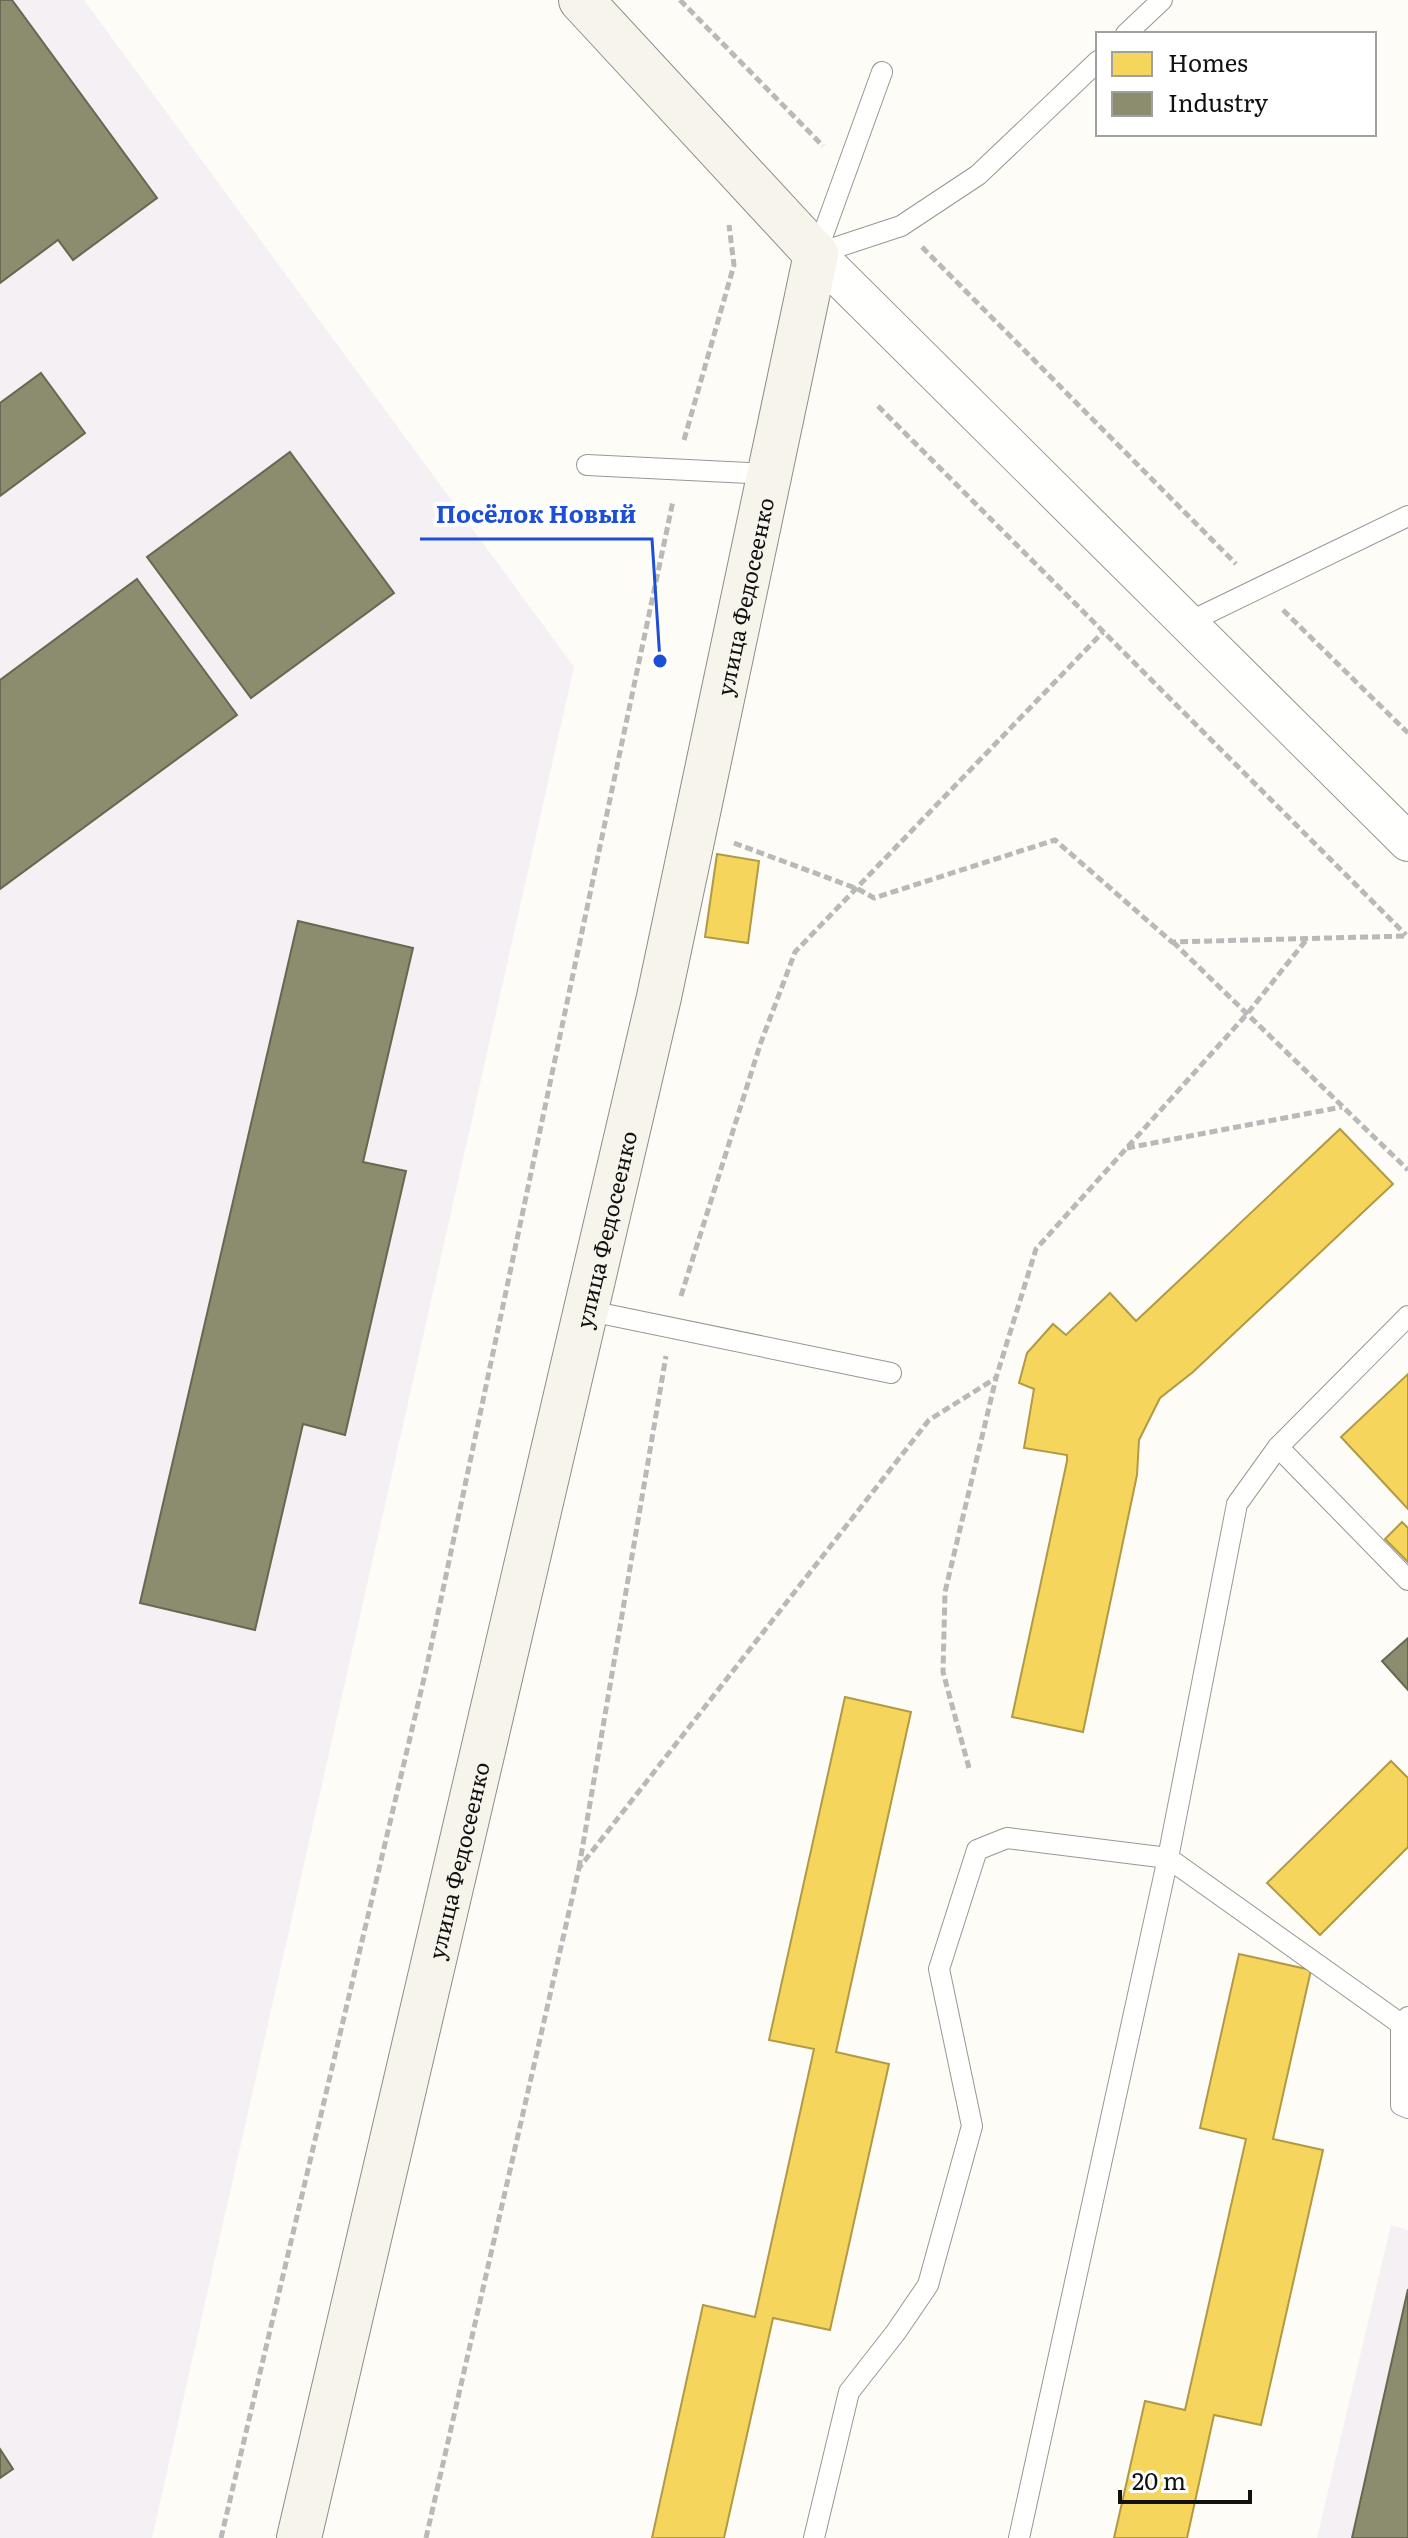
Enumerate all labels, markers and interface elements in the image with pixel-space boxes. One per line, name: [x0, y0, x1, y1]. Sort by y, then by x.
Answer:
legend: [1096, 32, 1376, 136]
text: Homes: [1168, 44, 1248, 79]
text: Industry: [1168, 84, 1268, 119]
callout: Посёлок Новый: [420, 491, 652, 539]
street label: улица Федосеенко: [707, 494, 781, 698]
text: Посёлок Новый: [436, 495, 636, 530]
street label: улица Федосеенко: [566, 1127, 644, 1331]
street label: улица Федосеенко: [418, 1758, 496, 1962]
scale bar: [1120, 2454, 1250, 2504]
text: 20 m: [1132, 2462, 1186, 2497]

